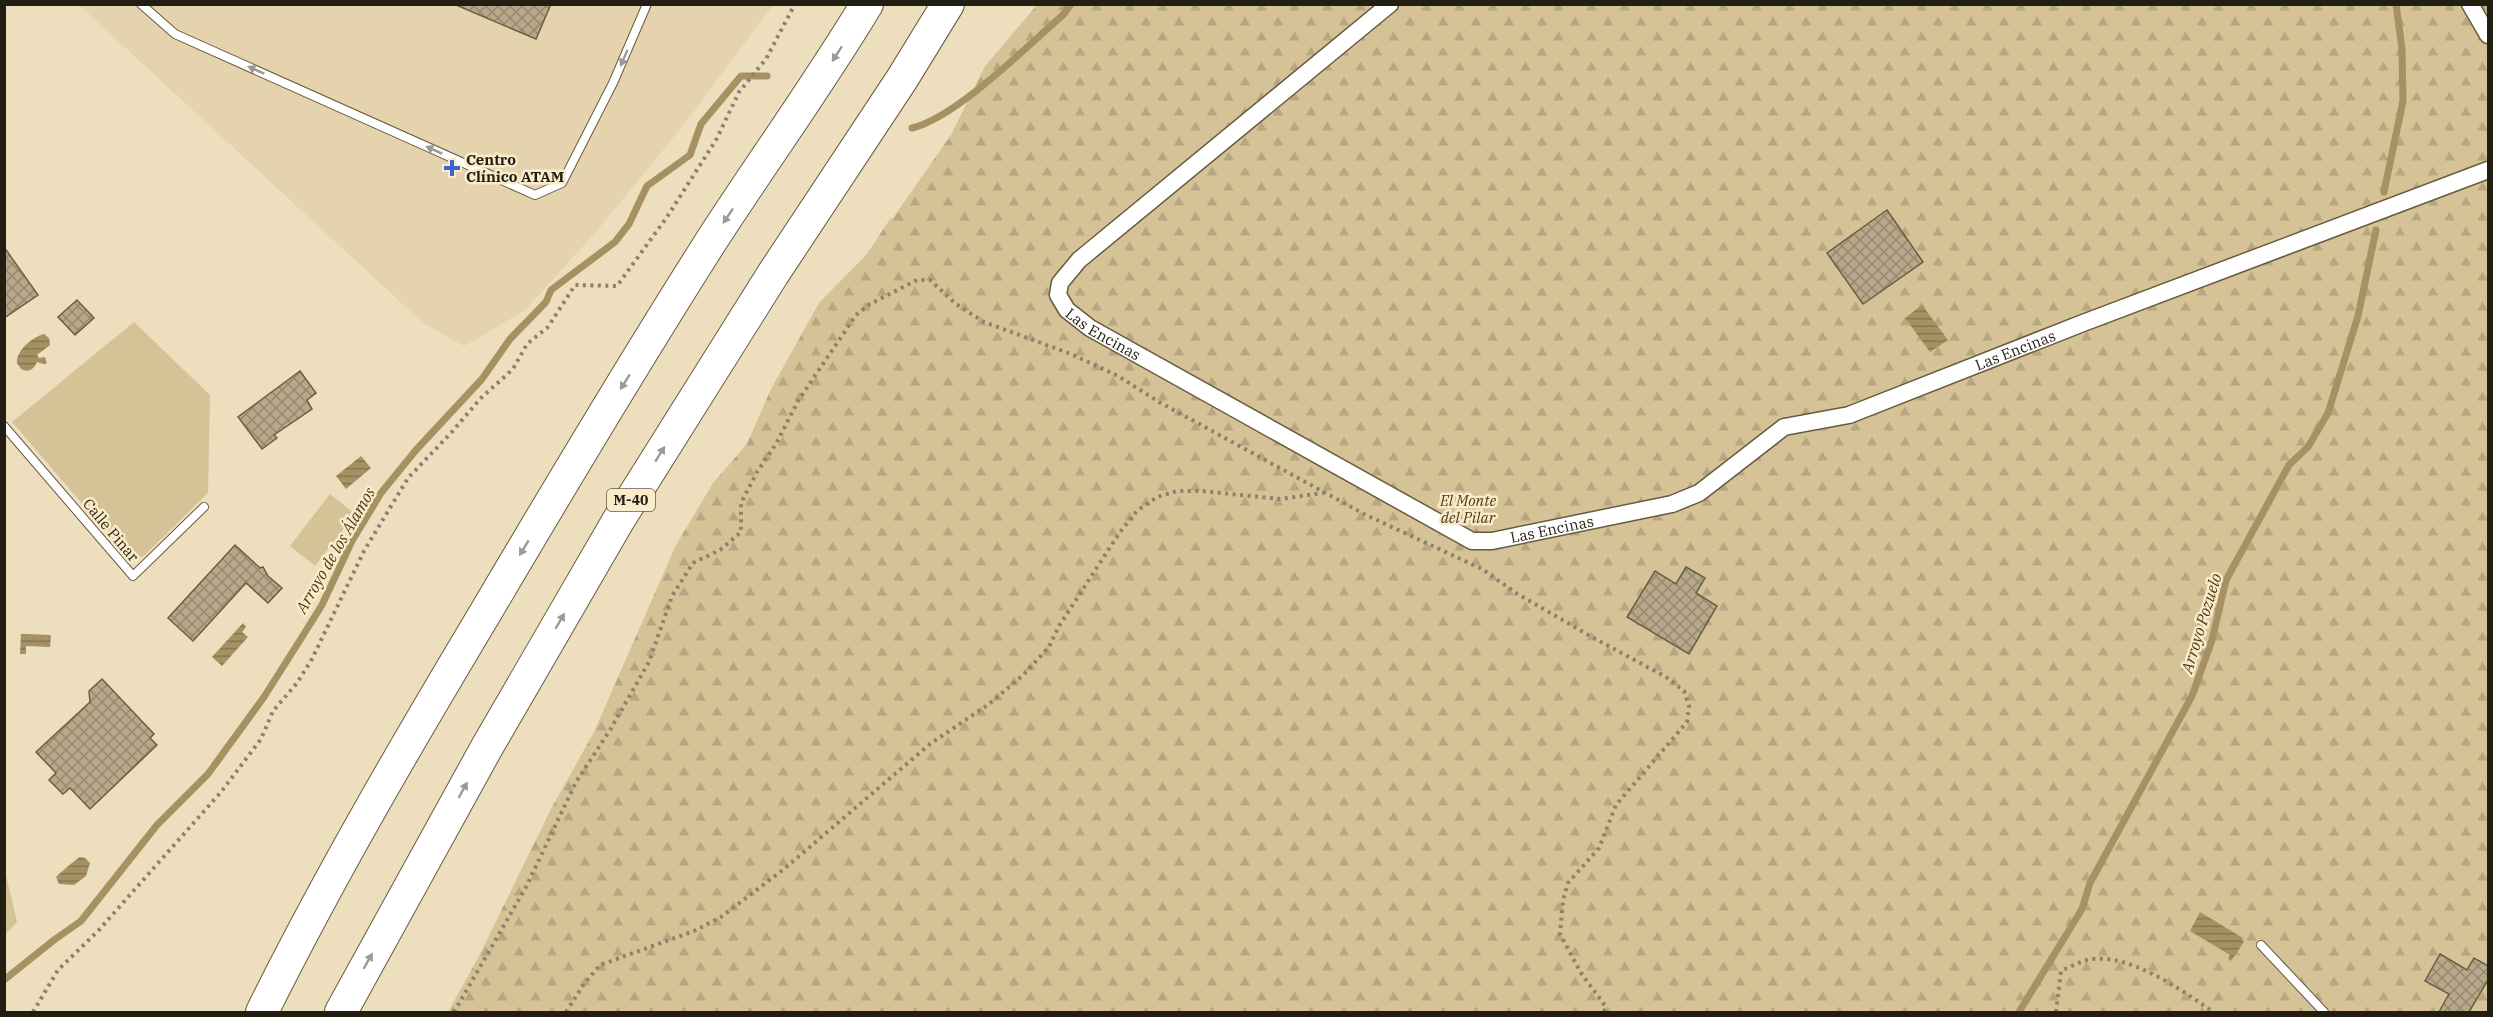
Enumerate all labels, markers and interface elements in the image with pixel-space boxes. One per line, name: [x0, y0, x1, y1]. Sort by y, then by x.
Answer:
one-way arrow: [831, 46, 842, 62]
one-way arrow: [619, 50, 629, 68]
one-way arrow: [247, 65, 265, 75]
one-way arrow: [425, 145, 443, 155]
place label: Centro Clínico ATAM: [466, 150, 564, 186]
marker: Centro Clínico ATAM: [443, 159, 461, 177]
one-way arrow: [722, 208, 734, 224]
street label: Las Encinas: [1062, 303, 1144, 364]
street label: Las Encinas: [1972, 325, 2058, 374]
one-way arrow: [619, 374, 630, 390]
one-way arrow: [655, 446, 666, 462]
water label: Arroyo de los Álamos: [289, 483, 379, 617]
road number: M-40: [607, 489, 655, 511]
park label: El Monte del Pilar: [1439, 491, 1496, 527]
street label: Calle Pinar: [79, 494, 143, 566]
street label: Las Encinas: [1508, 511, 1595, 547]
one-way arrow: [518, 540, 529, 556]
water label: Arroyo Pozuelo: [2176, 571, 2226, 676]
one-way arrow: [555, 612, 565, 629]
one-way arrow: [458, 781, 468, 798]
one-way arrow: [363, 952, 373, 969]

